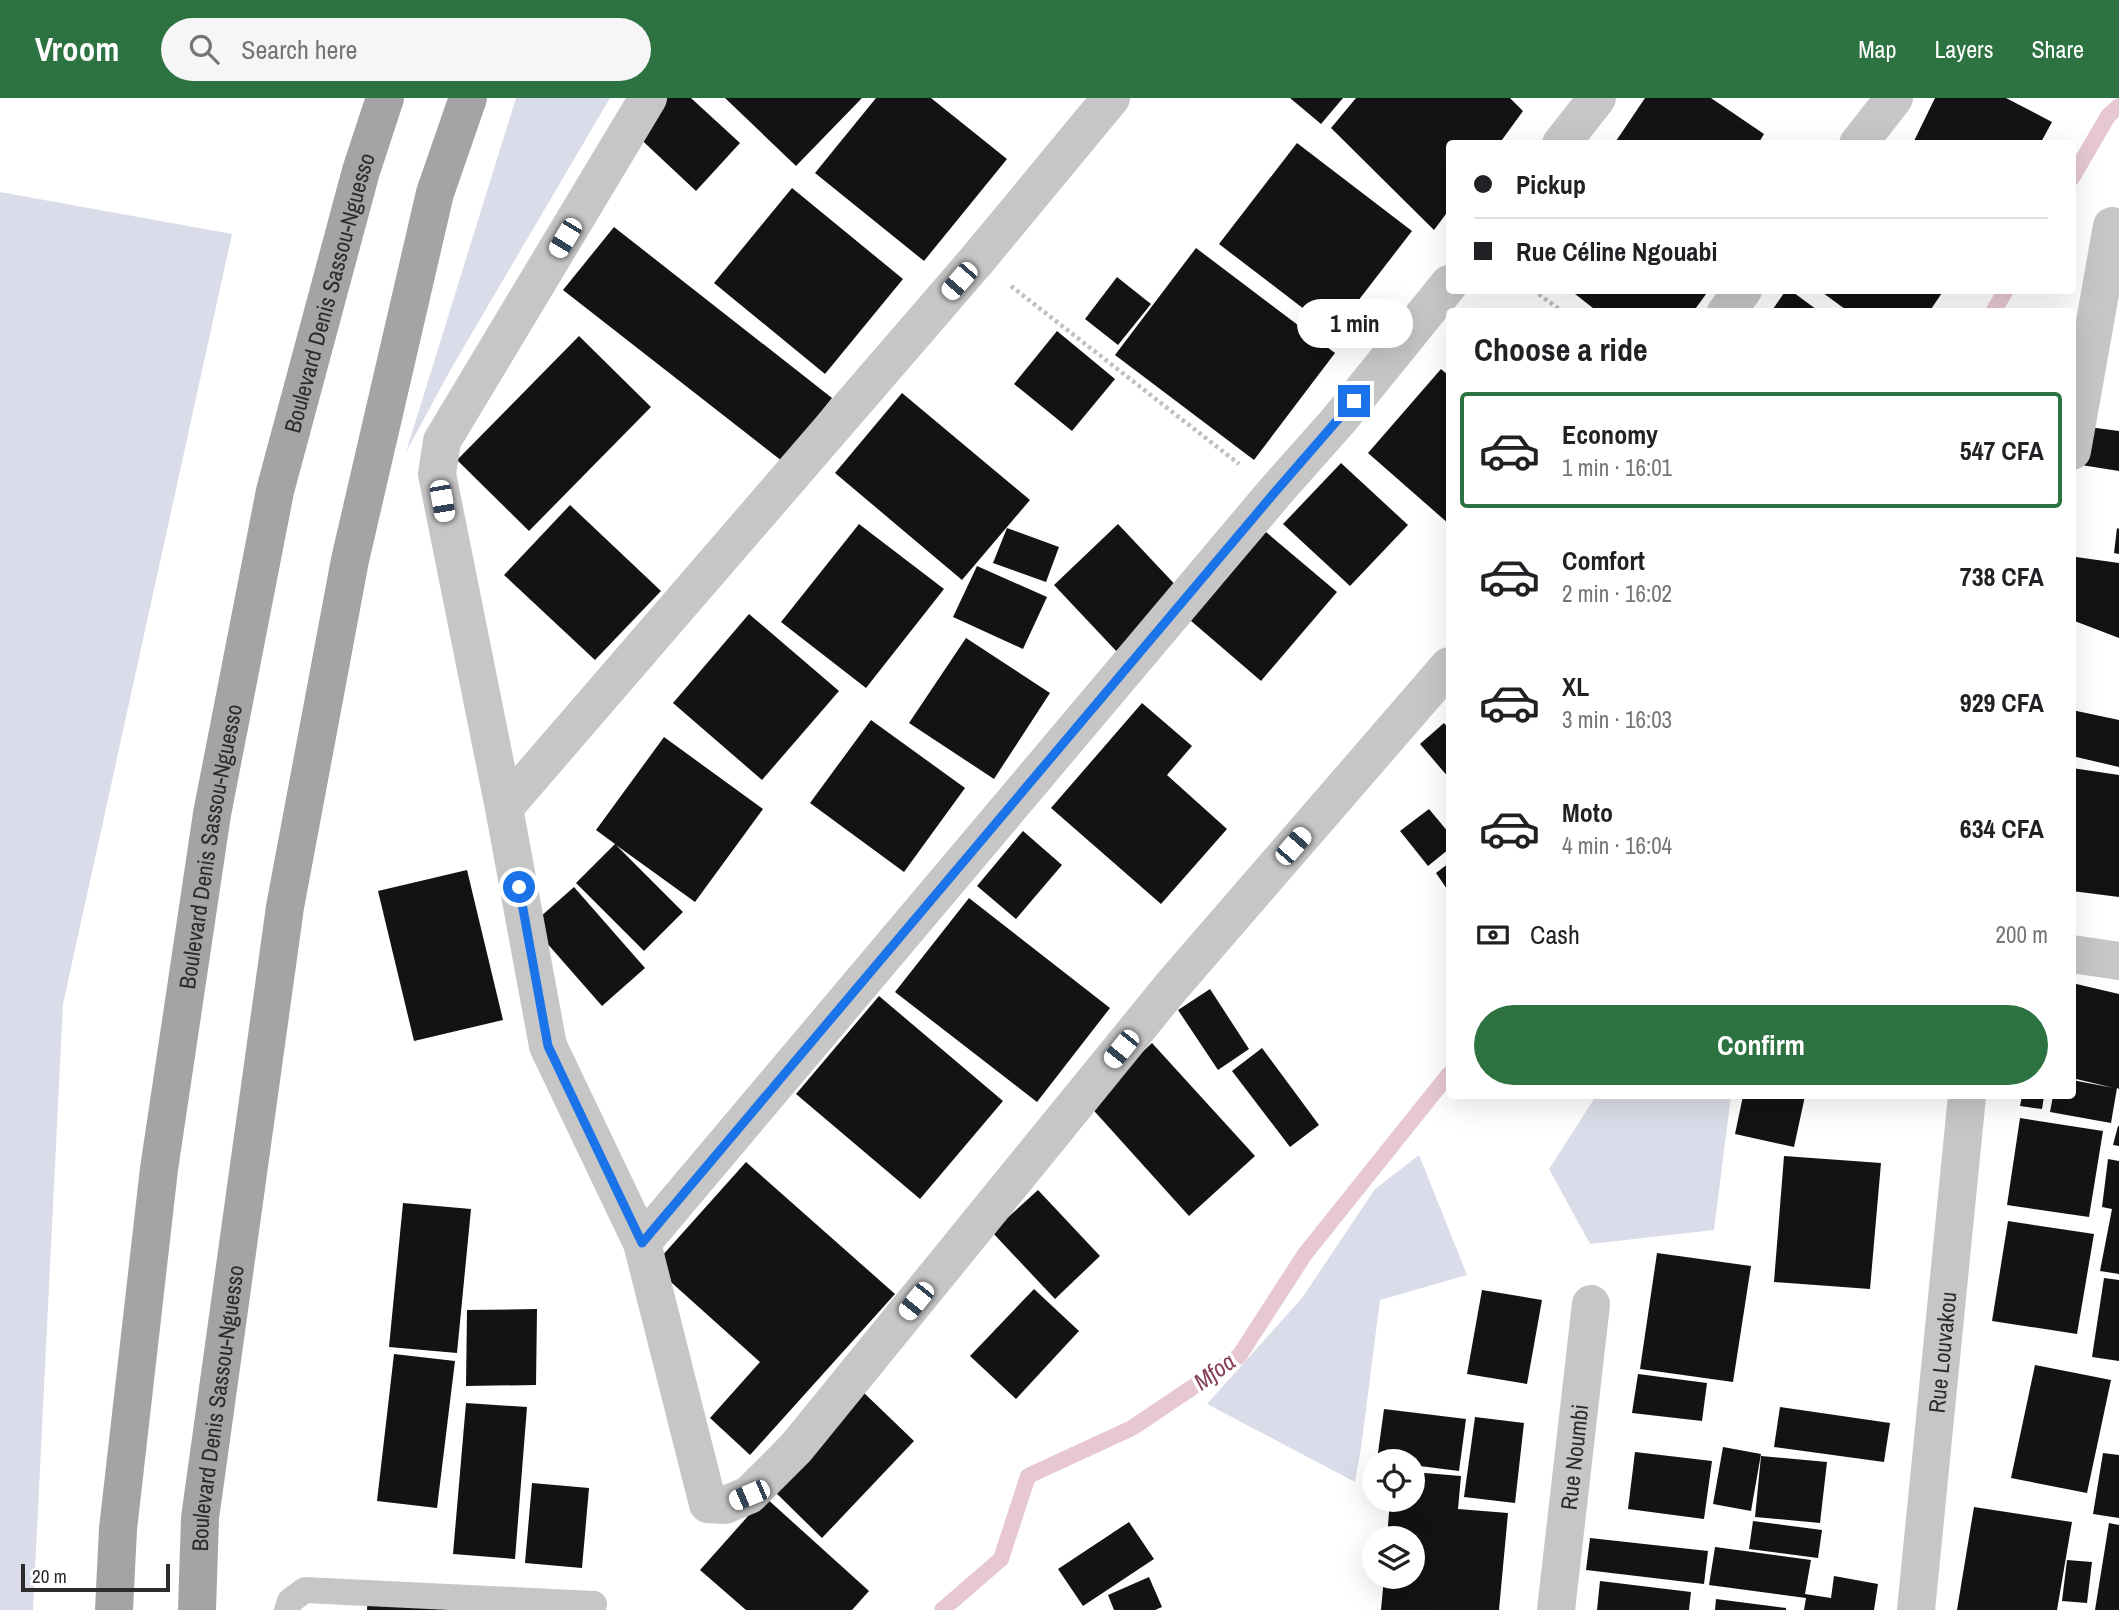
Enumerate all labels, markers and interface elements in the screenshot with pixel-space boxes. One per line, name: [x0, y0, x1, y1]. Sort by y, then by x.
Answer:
search box: [161, 18, 651, 81]
text: Vroom: [35, 27, 119, 71]
icon: search: [185, 30, 223, 68]
text: Search here: [241, 32, 357, 67]
text: Map: [1858, 33, 1896, 65]
text: Layers: [1934, 33, 1993, 65]
text: Share: [2031, 33, 2084, 65]
street label: Boulevard Denis Sassou-Nguesso: [276, 149, 381, 436]
text: Pickup: [1516, 167, 1586, 202]
car: [546, 215, 585, 261]
text: Rue Céline Ngouabi: [1516, 234, 1717, 269]
car: [938, 258, 981, 304]
callout: 1 min: [1296, 300, 1412, 348]
text: 1 min: [1330, 308, 1380, 339]
text: Choose a ride: [1474, 328, 1648, 371]
route end: [1338, 385, 1370, 417]
text: Economy: [1562, 417, 1658, 452]
icon: car: [1478, 419, 1541, 482]
text: 547 CFA: [1960, 433, 2044, 468]
text: 1 min · 16:01: [1562, 452, 1672, 483]
car: [429, 478, 456, 524]
text: Comfort: [1562, 543, 1645, 578]
icon: car: [1478, 545, 1541, 608]
text: 738 CFA: [1960, 559, 2044, 594]
text: 2 min · 16:02: [1562, 578, 1672, 609]
text: XL: [1562, 669, 1589, 704]
icon: car: [1478, 671, 1541, 734]
text: 929 CFA: [1960, 685, 2044, 720]
street label: Boulevard Denis Sassou-Nguesso: [171, 701, 249, 991]
text: 3 min · 16:03: [1562, 704, 1672, 735]
text: Moto: [1562, 795, 1613, 830]
icon: car: [1478, 797, 1541, 860]
text: 634 CFA: [1960, 811, 2044, 846]
car: [1272, 823, 1315, 869]
text: 4 min · 16:04: [1562, 830, 1672, 861]
route start: [503, 871, 535, 903]
icon: cash: [1474, 916, 1512, 954]
text: Cash: [1530, 917, 1580, 952]
text: 200 m: [1996, 919, 2048, 950]
button: Confirm: [1474, 1005, 2048, 1085]
car: [1100, 1026, 1143, 1072]
street label: Boulevard Denis Sassou-Nguesso: [183, 1263, 251, 1552]
car: [895, 1278, 938, 1324]
street label: Rue Louvakou: [1920, 1290, 1963, 1414]
water label: Mfoa: [1187, 1345, 1241, 1397]
street label: Rue Noumbi: [1552, 1403, 1595, 1511]
map controls: [1362, 1449, 1425, 1589]
button: locate: [1362, 1449, 1425, 1512]
car: [726, 1477, 773, 1513]
button: layers: [1362, 1526, 1425, 1589]
scale bar: [21, 1561, 170, 1593]
text: 20 m: [32, 1563, 67, 1589]

